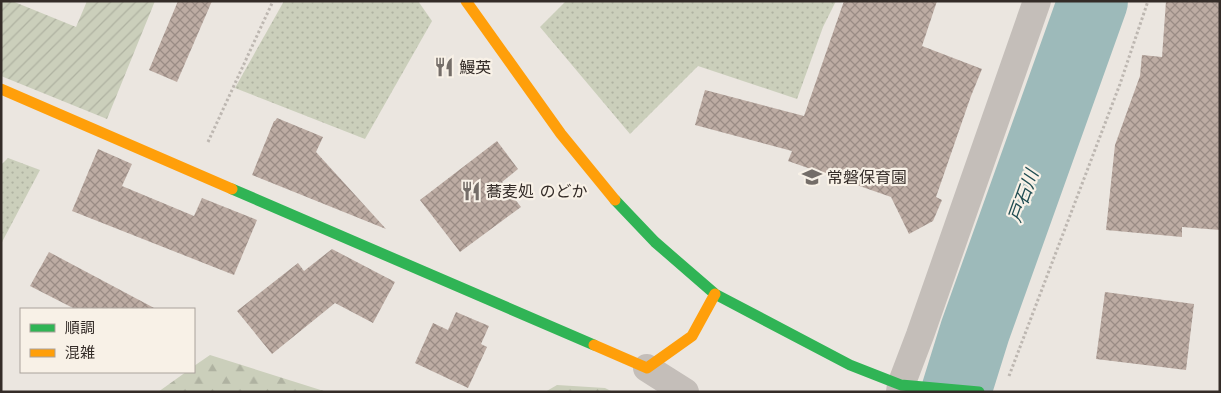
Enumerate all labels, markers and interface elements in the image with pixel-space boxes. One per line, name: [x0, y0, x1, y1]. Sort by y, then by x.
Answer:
restaurant icon: 鰻英: [433, 56, 455, 78]
place label: 鰻英: [459, 58, 491, 77]
water label: 戸石川: [1004, 165, 1043, 225]
school or university icon: 常磐保育園: [801, 166, 823, 188]
place label: 常磐保育園: [827, 168, 907, 187]
restaurant icon: 蕎麦処 のどか: [460, 180, 482, 202]
place label: 蕎麦処 のどか: [486, 182, 587, 201]
legend: [20, 308, 195, 373]
text: 順調: [65, 319, 95, 337]
text: 混雑: [65, 344, 95, 362]

